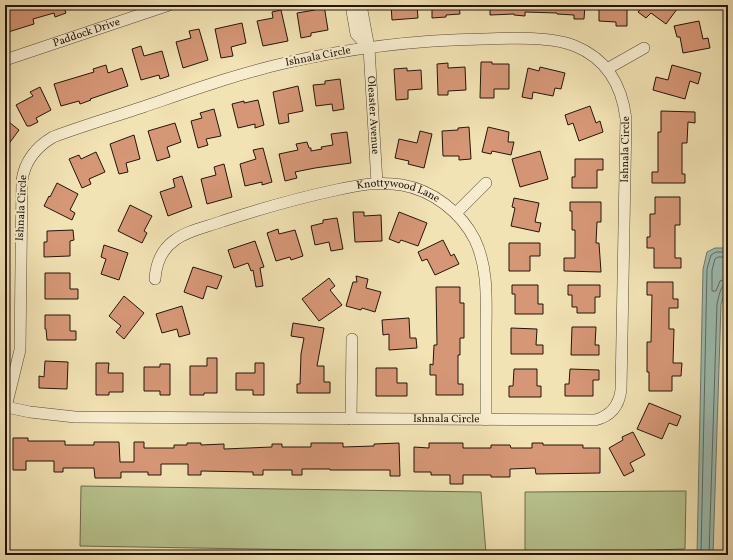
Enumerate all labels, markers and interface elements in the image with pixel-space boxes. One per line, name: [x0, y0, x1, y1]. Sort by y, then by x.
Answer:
street label: Paddock Drive: [51, 14, 122, 51]
street label: Ishnala Circle: [284, 43, 352, 71]
street label: Oleaster Avenue: [363, 75, 383, 155]
street label: Ishnala Circle: [617, 115, 634, 183]
street label: Ishnala Circle: [13, 174, 31, 242]
street label: Knottywood Lane: [355, 176, 443, 206]
street label: Ishnala Circle: [413, 411, 480, 427]

